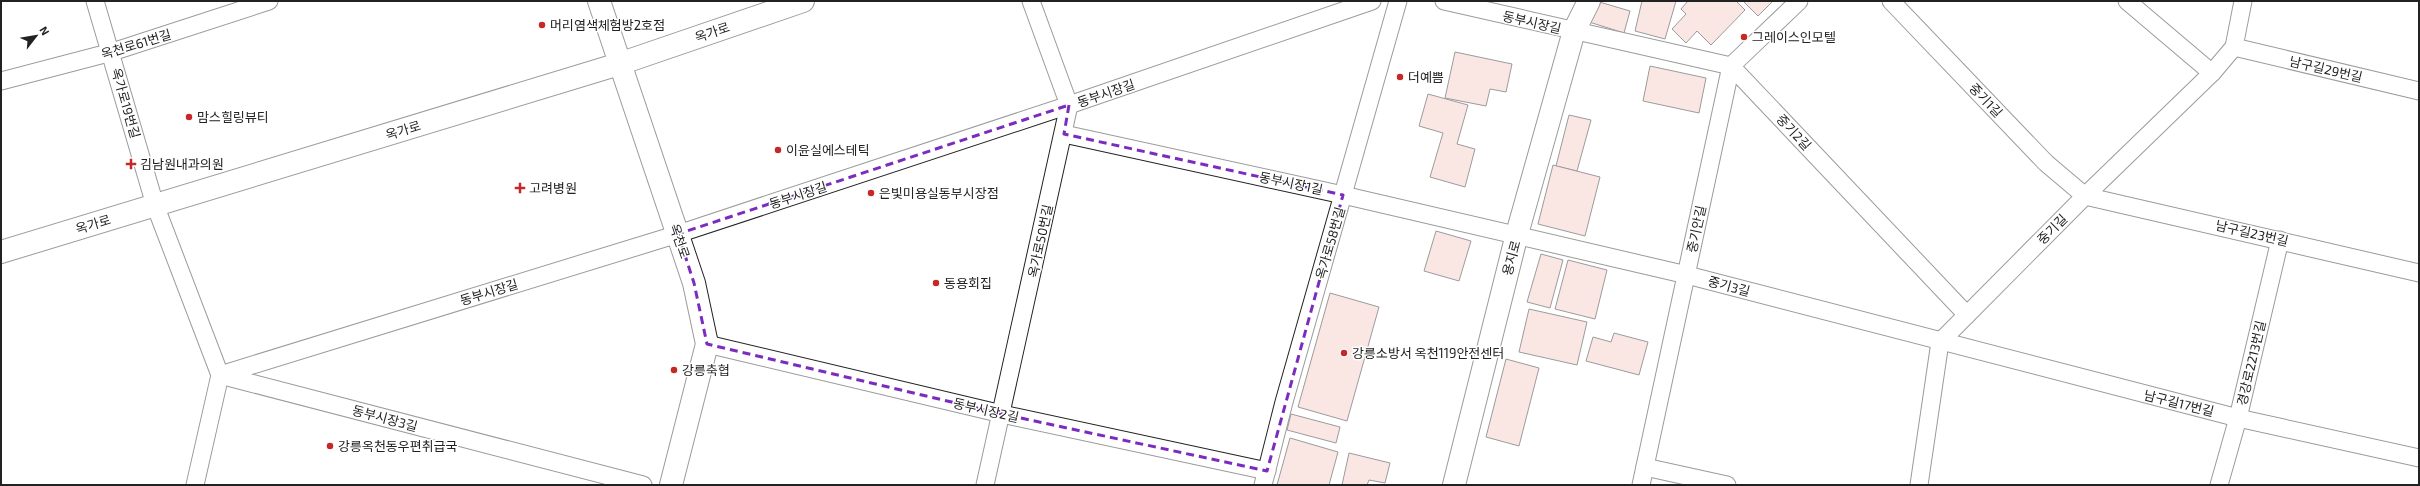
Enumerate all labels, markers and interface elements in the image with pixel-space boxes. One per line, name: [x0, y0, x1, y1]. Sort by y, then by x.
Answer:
street label: 동부시장길: [1501, 7, 1563, 37]
north arrow: [16, 16, 56, 56]
place label: 머리염색체험방2호점: [550, 17, 665, 33]
street label: 옥가로: [692, 19, 732, 45]
marker: 머리염색체험방2호점: [537, 20, 547, 30]
text: N: [37, 24, 53, 37]
street label: 옥천로61번길: [99, 26, 173, 62]
place label: 그레이스인모텔: [1752, 29, 1836, 45]
marker: 그레이스인모텔: [1739, 32, 1749, 42]
street label: 남구길29번길: [2288, 53, 2364, 85]
street label: 옥가로19번길: [108, 66, 144, 140]
place label: 더예쁨: [1408, 69, 1444, 85]
marker: 더예쁨: [1395, 72, 1405, 82]
street label: 동부시장길: [1075, 76, 1137, 110]
street label: 중기1길: [1966, 80, 2006, 120]
place label: 맘스힐링뷰티: [197, 109, 269, 125]
street label: 중기2길: [1773, 111, 1815, 153]
marker: 맘스힐링뷰티: [184, 112, 194, 122]
street label: 옥가로: [383, 117, 423, 143]
place label: 이윤실에스테틱: [786, 142, 870, 158]
marker: 이윤실에스테틱: [773, 145, 783, 155]
place label: 김남원내과의원: [140, 156, 224, 172]
marker: 김남원내과의원: [125, 158, 137, 170]
street label: 동부시장1길: [1258, 168, 1324, 198]
street label: 동부시장길: [767, 178, 829, 212]
place label: 고려병원: [529, 180, 577, 196]
marker: 고려병원: [514, 182, 526, 194]
place label: 은빛미용실동부시장점: [879, 185, 999, 201]
marker: 은빛미용실동부시장점: [866, 188, 876, 198]
street label: 옥가로50번길: [1024, 203, 1056, 279]
street label: 중기안길: [1683, 204, 1709, 254]
street label: 옥가로58번길: [1312, 205, 1348, 281]
street label: 옥가로: [73, 211, 113, 237]
street label: 중기길: [2034, 211, 2070, 247]
street label: 남구길23번길: [2214, 217, 2290, 249]
street label: 옥천로: [667, 221, 693, 261]
street label: 용지로: [1499, 239, 1523, 277]
street label: 중기3길: [1706, 273, 1752, 299]
place label: 동용회집: [944, 275, 992, 291]
street label: 동부시장길: [458, 276, 520, 308]
marker: 동용회집: [931, 278, 941, 288]
street label: 경강로2213번길: [2233, 319, 2269, 407]
place label: 강릉소방서 옥천119안전센터: [1352, 345, 1504, 361]
marker: 강릉소방서 옥천119안전센터: [1339, 348, 1349, 358]
place label: 강릉축협: [682, 362, 730, 378]
marker: 강릉축협: [669, 365, 679, 375]
street label: 남구길17번길: [2142, 387, 2216, 419]
street label: 동부시장2길: [952, 395, 1020, 425]
street label: 동부시장3길: [351, 402, 419, 434]
place label: 강릉옥천동우편취급국: [338, 438, 458, 454]
marker: 강릉옥천동우편취급국: [325, 441, 335, 451]

